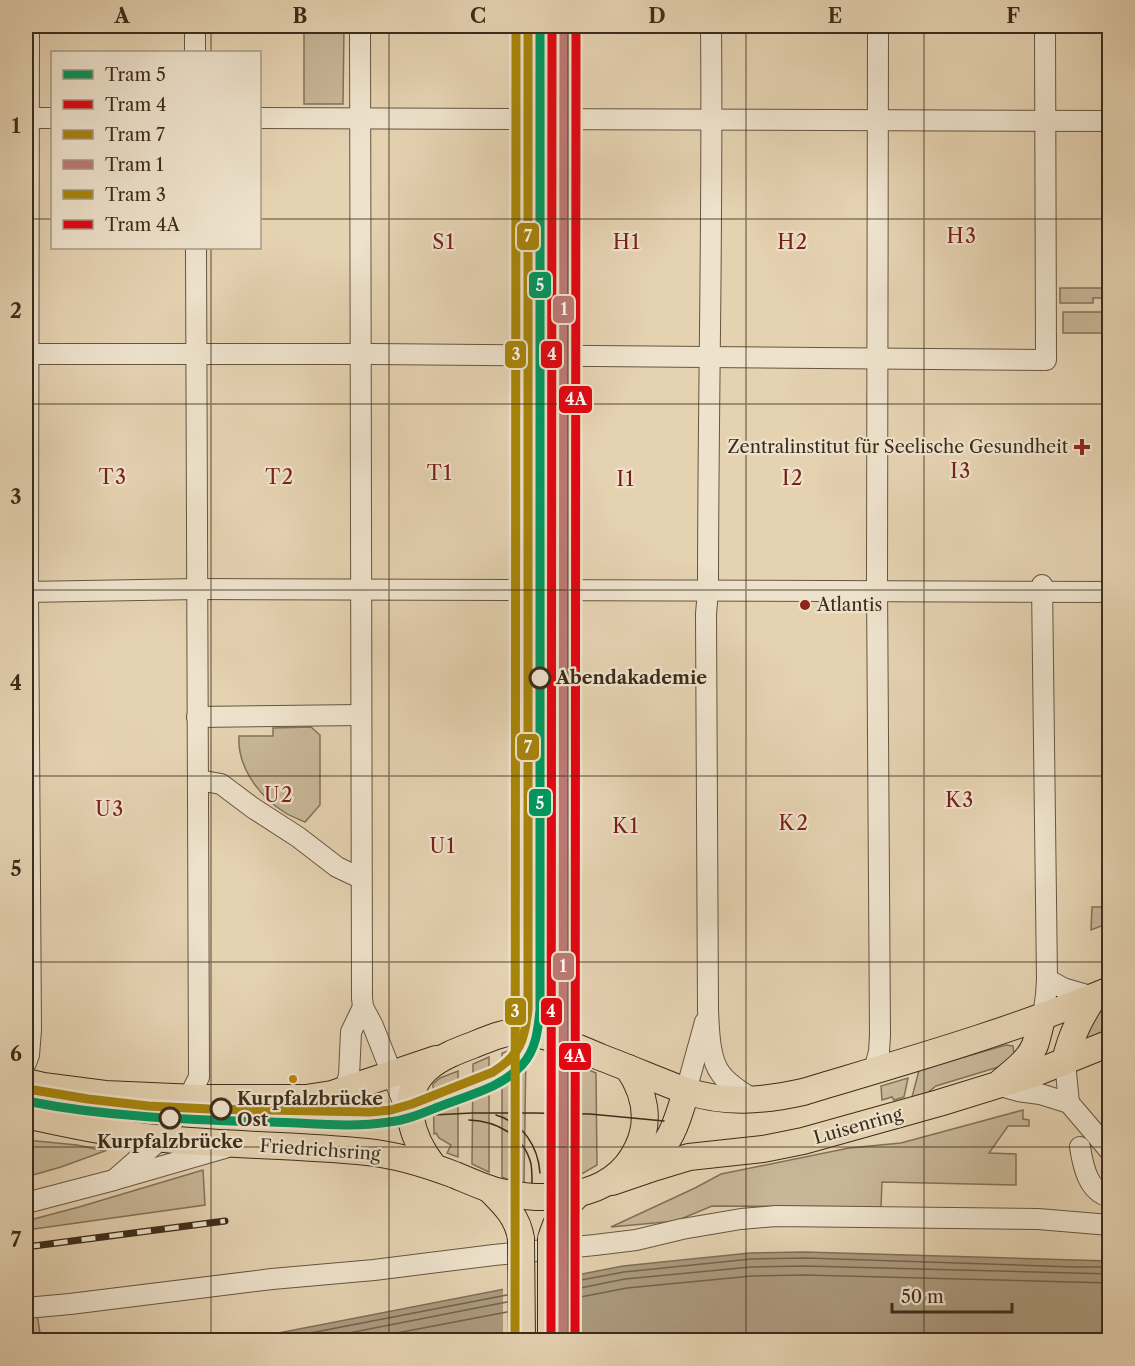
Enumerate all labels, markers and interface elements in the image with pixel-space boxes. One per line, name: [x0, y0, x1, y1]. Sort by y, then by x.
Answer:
text: A: [113, 4, 130, 28]
text: B: [293, 4, 308, 28]
text: C: [470, 4, 486, 28]
text: D: [648, 4, 666, 28]
text: E: [828, 4, 842, 28]
text: F: [1006, 4, 1020, 28]
legend: [51, 51, 261, 249]
text: Tram 5: [105, 64, 166, 86]
text: Tram 4: [105, 94, 166, 116]
text: 1: [12, 114, 21, 138]
text: Tram 7: [105, 124, 165, 146]
text: Tram 1: [105, 154, 164, 176]
text: Tram 3: [105, 184, 166, 206]
text: Tram 4A: [105, 214, 180, 236]
line badge: 7: [516, 222, 540, 251]
district label: H3: [946, 224, 978, 248]
text: 7: [524, 226, 533, 246]
district label: S1: [432, 230, 456, 254]
district label: H1: [613, 230, 641, 254]
district label: H2: [777, 230, 809, 254]
line badge: 5: [528, 271, 552, 299]
text: 5: [536, 275, 545, 295]
line badge: 1: [552, 295, 575, 324]
text: 2: [10, 299, 22, 323]
text: 1: [560, 299, 568, 319]
line badge: 3: [504, 340, 527, 369]
line badge: 4: [540, 340, 563, 369]
text: 3: [511, 344, 521, 364]
text: 4: [547, 344, 557, 364]
line badge: 4A: [558, 385, 593, 414]
text: 4A: [565, 389, 588, 409]
place label: Zentralinstitut für Seelische Gesundheit: [727, 436, 1069, 458]
marker: Zentralinstitut für Seelische Gesundheit: [1073, 438, 1091, 456]
district label: I3: [950, 459, 972, 483]
district label: T1: [427, 461, 453, 485]
district label: T3: [99, 465, 128, 489]
district label: T2: [265, 465, 295, 489]
district label: I2: [782, 466, 804, 490]
district label: I1: [617, 467, 635, 491]
text: 3: [10, 485, 22, 509]
place label: Atlantis: [816, 594, 882, 616]
marker: Atlantis: [798, 598, 812, 612]
marker: Abendakademie: [529, 667, 551, 689]
place label: Abendakademie: [555, 667, 707, 689]
text: 4: [10, 671, 22, 695]
line badge: 7: [516, 733, 540, 761]
text: 7: [524, 737, 533, 757]
district label: U2: [264, 783, 294, 807]
line badge: 5: [528, 788, 552, 817]
district label: K3: [945, 788, 975, 812]
text: 5: [536, 793, 545, 813]
district label: U3: [95, 797, 125, 821]
district label: K2: [779, 811, 809, 835]
district label: K1: [612, 814, 640, 838]
district label: U1: [430, 834, 456, 858]
text: 5: [10, 857, 22, 881]
line badge: 1: [552, 952, 575, 981]
text: 1: [559, 956, 567, 976]
line badge: 3: [504, 997, 527, 1026]
line badge: 4: [540, 997, 563, 1026]
text: 3: [510, 1001, 520, 1021]
text: 4: [546, 1001, 556, 1021]
text: 6: [10, 1042, 22, 1066]
line badge: 4A: [558, 1042, 592, 1071]
text: 4A: [564, 1046, 587, 1066]
unlabelled marker: [287, 1073, 299, 1085]
place label: Kurpfalzbrücke Ost: [237, 1088, 383, 1131]
marker: Kurpfalzbrücke Ost: [210, 1098, 232, 1120]
street label: Luisenring: [811, 1103, 905, 1149]
marker: Kurpfalzbrücke: [159, 1107, 181, 1129]
place label: Kurpfalzbrücke: [97, 1131, 243, 1153]
street label: Friedrichsring: [259, 1135, 382, 1165]
text: 7: [11, 1228, 22, 1252]
scale bar: [892, 1276, 1012, 1314]
text: 50 m: [901, 1286, 944, 1308]

